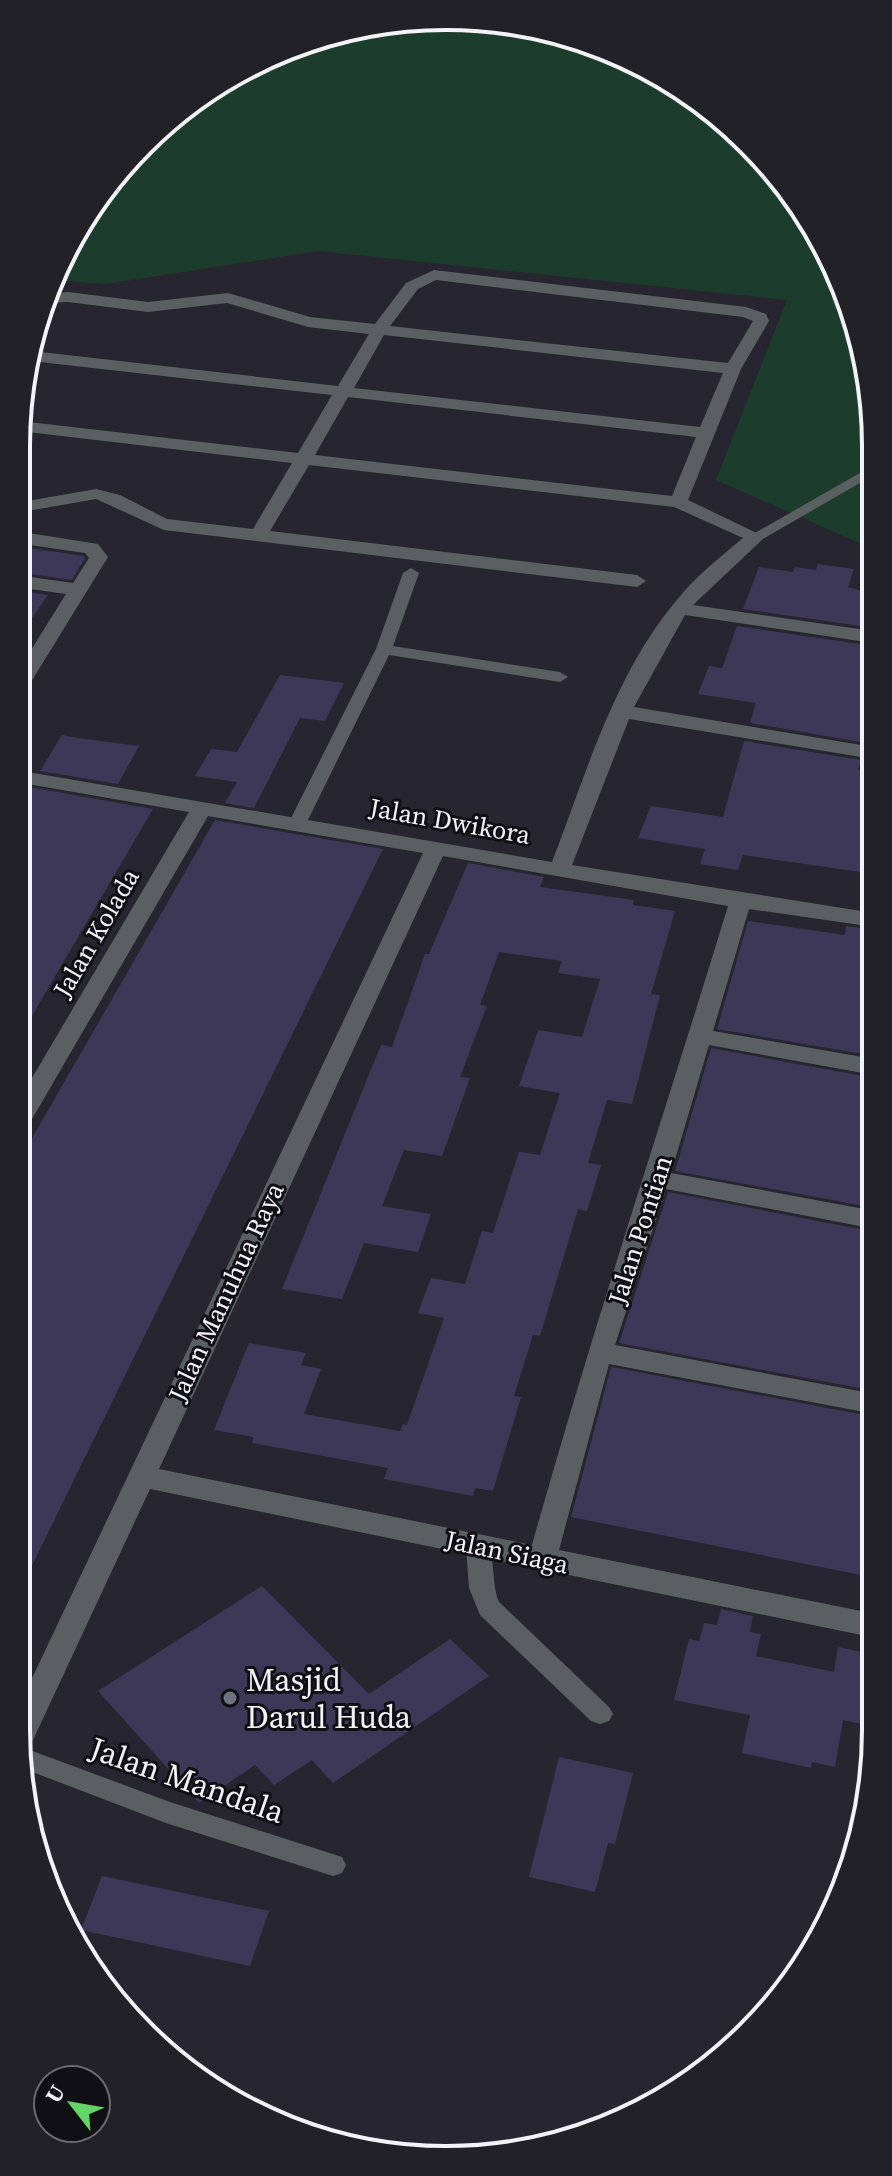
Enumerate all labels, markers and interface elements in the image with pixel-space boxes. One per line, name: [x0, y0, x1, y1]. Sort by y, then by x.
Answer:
street label: Jalan Dwikora: [366, 789, 534, 853]
street label: Jalan Kolada: [44, 861, 148, 1005]
street label: Jalan Pontian: [599, 1151, 681, 1310]
street label: Jalan Manuhua Raya: [159, 1176, 293, 1408]
street label: Jalan Siaga: [441, 1521, 573, 1583]
place label: Masjid Darul Huda: [246, 1658, 412, 1739]
marker: Masjid Darul Huda: [221, 1689, 239, 1707]
street label: Jalan Mandala: [83, 1726, 291, 1834]
north arrow: [32, 2064, 112, 2144]
text: U: [38, 2079, 72, 2108]

